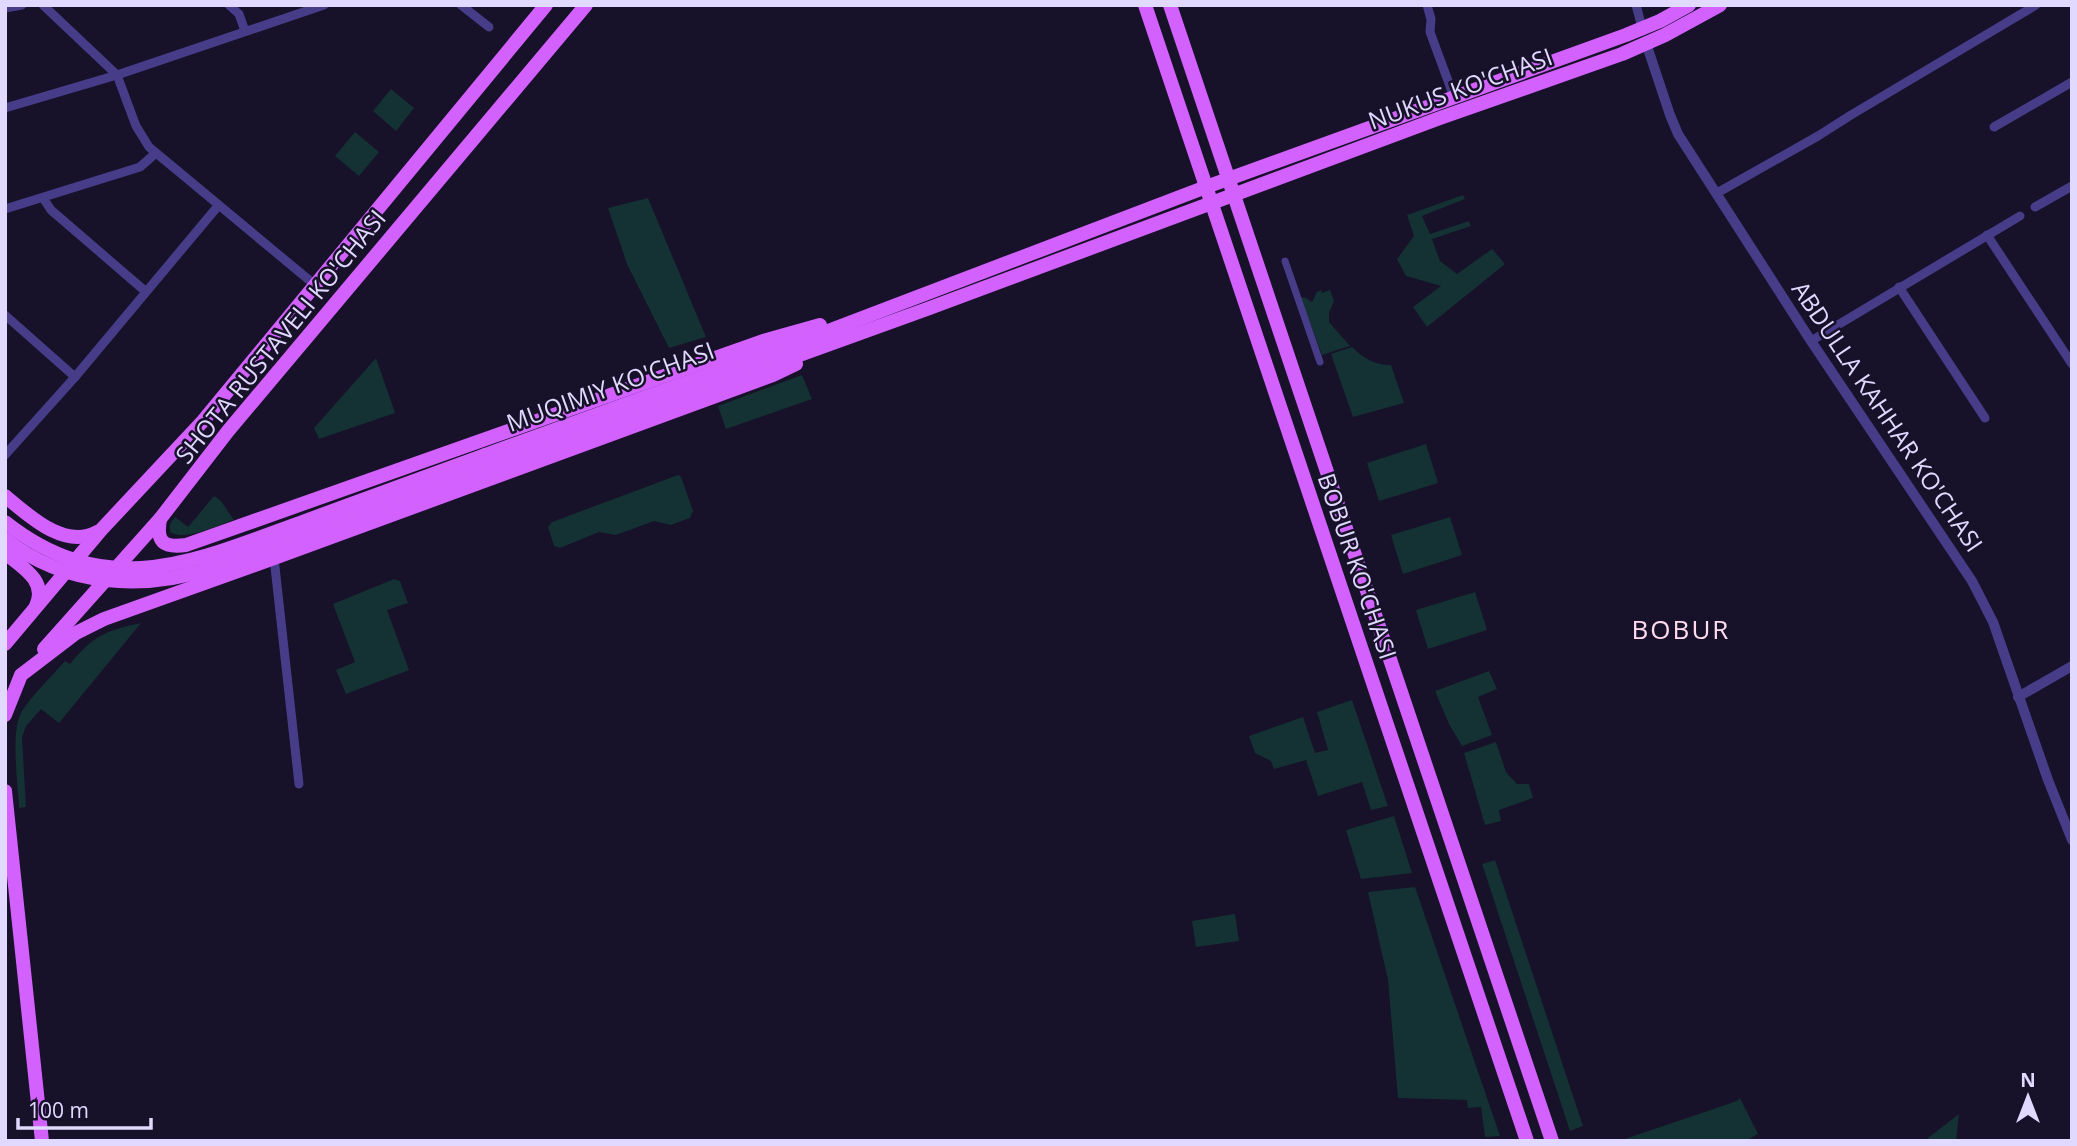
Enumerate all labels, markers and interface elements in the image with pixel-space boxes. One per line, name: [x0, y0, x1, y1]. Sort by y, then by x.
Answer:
street label: NUKUS KO'CHASI: [1363, 39, 1557, 137]
street label: SHOTA RUSTAVELI KO'CHASI: [167, 202, 393, 470]
street label: ABDULLA KAHHAR KO'CHASI: [1785, 274, 1991, 558]
street label: MUQIMIY KO'CHASI: [502, 333, 718, 439]
street label: BOBUR KO'CHASI: [1311, 469, 1405, 663]
district label: BOBUR: [1632, 611, 1730, 647]
north arrow: [1993, 1062, 2063, 1132]
text: N: [2020, 1067, 2036, 1093]
scale bar: [18, 1086, 150, 1130]
text: 100 m: [28, 1096, 89, 1124]

